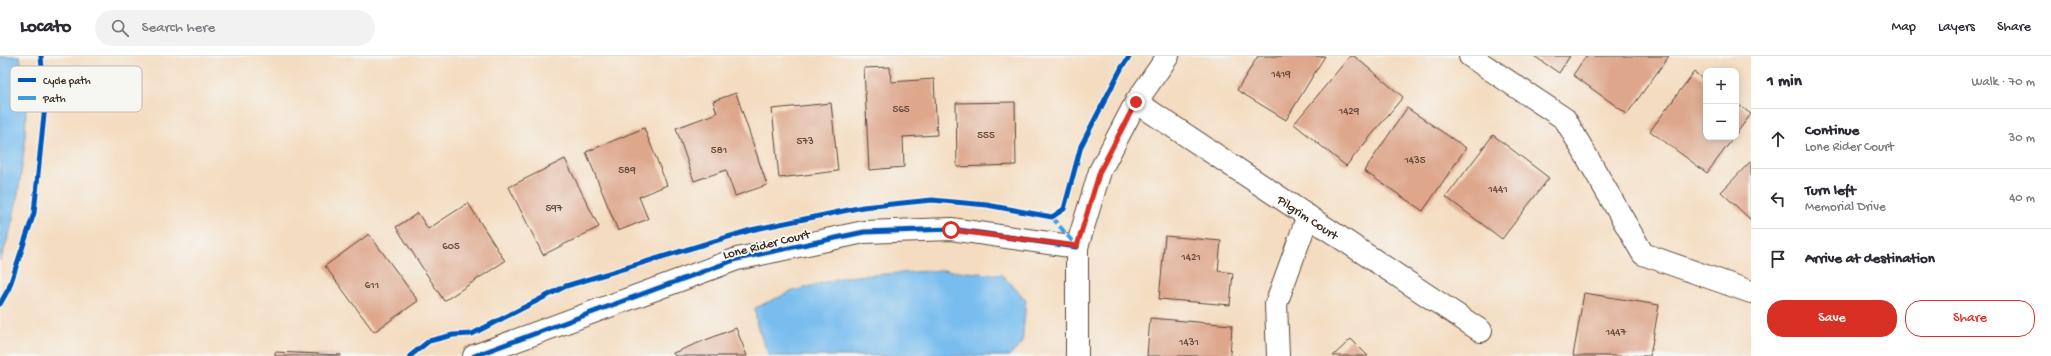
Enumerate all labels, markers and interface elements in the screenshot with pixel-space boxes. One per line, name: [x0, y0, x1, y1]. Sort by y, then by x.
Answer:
search box: [95, 10, 375, 46]
text: Locato: [20, 16, 71, 39]
icon: search: [109, 17, 131, 39]
text: Search here: [141, 19, 215, 37]
text: Map: [1892, 19, 1916, 36]
text: Layers: [1938, 19, 1975, 36]
text: Share: [1997, 19, 2031, 36]
legend: [10, 66, 142, 112]
map controls: [1703, 68, 1739, 140]
button: +: [1703, 68, 1739, 104]
house number: 1419: [1270, 69, 1291, 81]
text: 1 min: [1767, 72, 1802, 92]
text: Walk · 70 m: [1971, 75, 2035, 90]
text: Cycle path: [43, 76, 91, 88]
route end: [1127, 93, 1145, 111]
text: Path: [42, 94, 66, 106]
house number: 565: [892, 104, 910, 116]
button: −: [1703, 104, 1739, 140]
house number: 1429: [1338, 106, 1360, 118]
text: Continue: [1805, 122, 1859, 140]
icon: ahead: [1767, 128, 1789, 150]
house number: 555: [977, 130, 995, 142]
text: 30 m: [2009, 131, 2035, 146]
house number: 573: [796, 136, 814, 148]
text: Lone Rider Court: [1805, 140, 1894, 155]
house number: 581: [711, 145, 727, 157]
house number: 1435: [1403, 155, 1426, 167]
house number: 589: [618, 165, 636, 177]
text: Turn left: [1805, 182, 1856, 200]
house number: 1441: [1487, 184, 1508, 196]
icon: left: [1767, 188, 1789, 210]
text: 40 m: [2009, 191, 2035, 206]
street label: Pilgrim Court: [1273, 192, 1342, 245]
text: Memorial Drive: [1805, 200, 1886, 215]
house number: 597: [545, 203, 563, 215]
route start: [942, 221, 960, 239]
street label: Lone Rider Court: [722, 227, 813, 263]
house number: 605: [442, 241, 460, 253]
icon: arrive: [1767, 248, 1789, 270]
text: Arrive at destination: [1805, 250, 1935, 268]
house number: 1421: [1180, 252, 1201, 264]
house number: 611: [365, 280, 379, 292]
button: Save: [1767, 300, 1897, 337]
button: Share: [1905, 300, 2035, 337]
house number: 1447: [1605, 327, 1627, 339]
house number: 1431: [1178, 337, 1199, 349]

